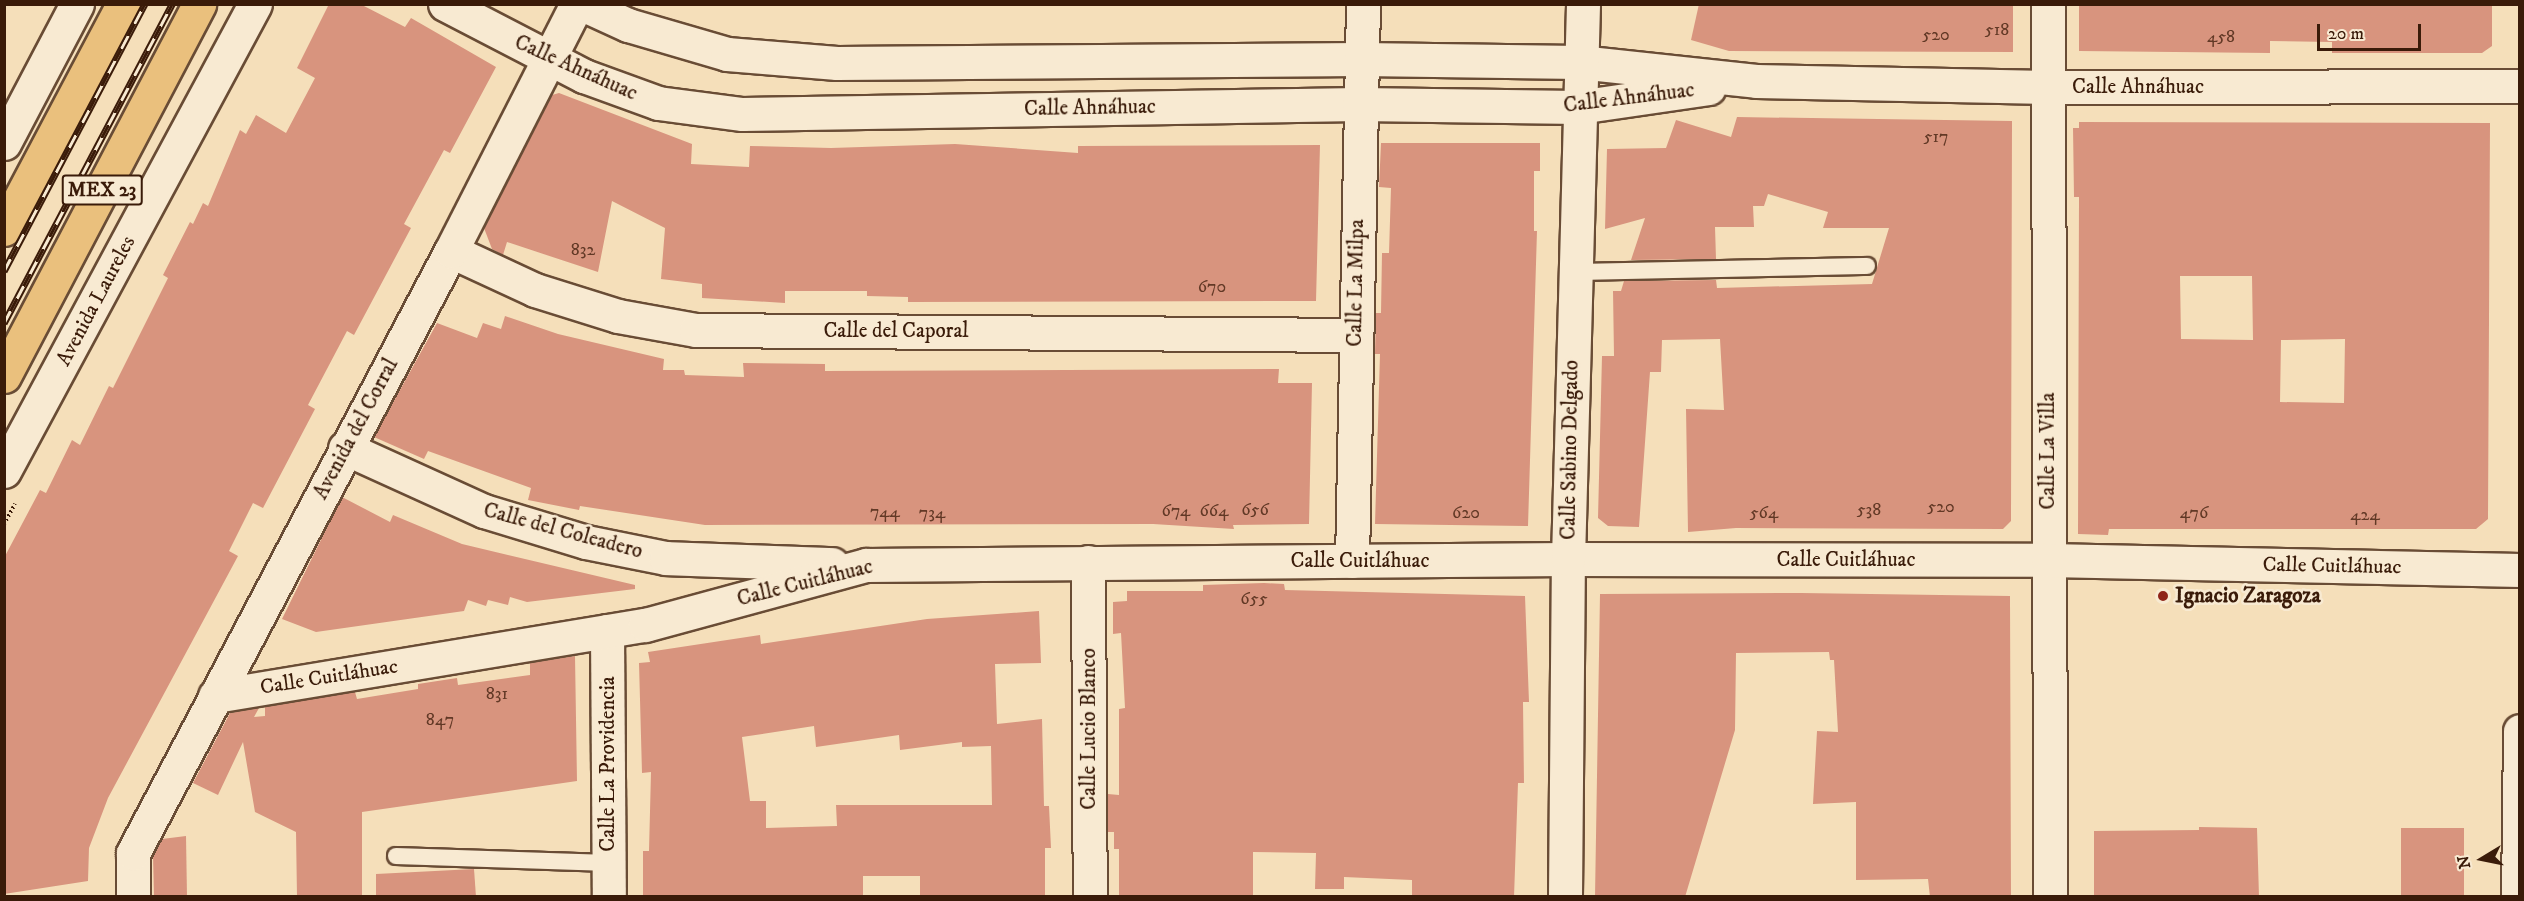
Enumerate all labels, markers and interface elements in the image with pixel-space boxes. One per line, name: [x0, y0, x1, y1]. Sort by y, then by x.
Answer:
scale bar: [2320, 12, 2424, 50]
house number: 518: [1985, 19, 2009, 41]
text: 20 m: [2328, 23, 2364, 45]
house number: 520: [1922, 24, 1950, 46]
house number: 458: [2207, 26, 2235, 48]
street label: Calle Ahnáhuac: [511, 30, 641, 106]
street label: Calle Ahnáhuac: [2072, 74, 2204, 100]
street label: Calle Ahnáhuac: [1562, 77, 1696, 119]
street label: Calle Ahnáhuac: [1024, 94, 1156, 122]
house number: 517: [1923, 126, 1949, 148]
road number: MEX 23: [62, 173, 142, 207]
street label: Calle La Milpa: [1342, 219, 1370, 347]
street label: Avenida Laureles: [51, 232, 141, 370]
house number: 832: [571, 239, 595, 261]
house number: 670: [1198, 276, 1226, 298]
street label: Calle del Caporal: [823, 318, 969, 344]
street label: Avenida del Corral: [308, 354, 404, 504]
street label: Calle Sabino Delgado: [1556, 360, 1584, 540]
street label: Calle La Villa: [2035, 392, 2061, 510]
house number: 520: [1927, 496, 1955, 518]
street label: Calle del Coleadero: [481, 498, 645, 564]
house number: 656: [1241, 499, 1269, 521]
house number: 538: [1857, 499, 1881, 521]
house number: 674: [1162, 500, 1190, 522]
house number: 664: [1199, 500, 1229, 522]
house number: 744: [870, 501, 900, 523]
house number: 734: [919, 502, 945, 524]
house number: 620: [1452, 502, 1480, 524]
house number: 564: [1750, 502, 1778, 524]
house number: 476: [2180, 502, 2208, 524]
house number: 424: [2350, 504, 2380, 526]
street label: Calle Cuitláhuac: [1776, 547, 1916, 573]
street label: Calle Cuitláhuac: [1290, 548, 1430, 574]
street label: Calle Cuitláhuac: [2262, 552, 2402, 580]
street label: Calle Cuitláhuac: [735, 554, 875, 612]
place label: Ignacio Zaragoza: [2175, 583, 2321, 609]
house number: 655: [1240, 588, 1268, 610]
marker: Ignacio Zaragoza: [2156, 589, 2170, 603]
street label: Calle Lucio Blanco: [1076, 648, 1102, 810]
street label: Calle Cuitláhuac: [258, 654, 400, 700]
street label: Calle La Providencia: [595, 676, 621, 852]
house number: 831: [486, 683, 508, 705]
house number: 847: [426, 709, 454, 731]
north arrow: [2452, 829, 2512, 889]
text: N: [2453, 854, 2475, 870]

